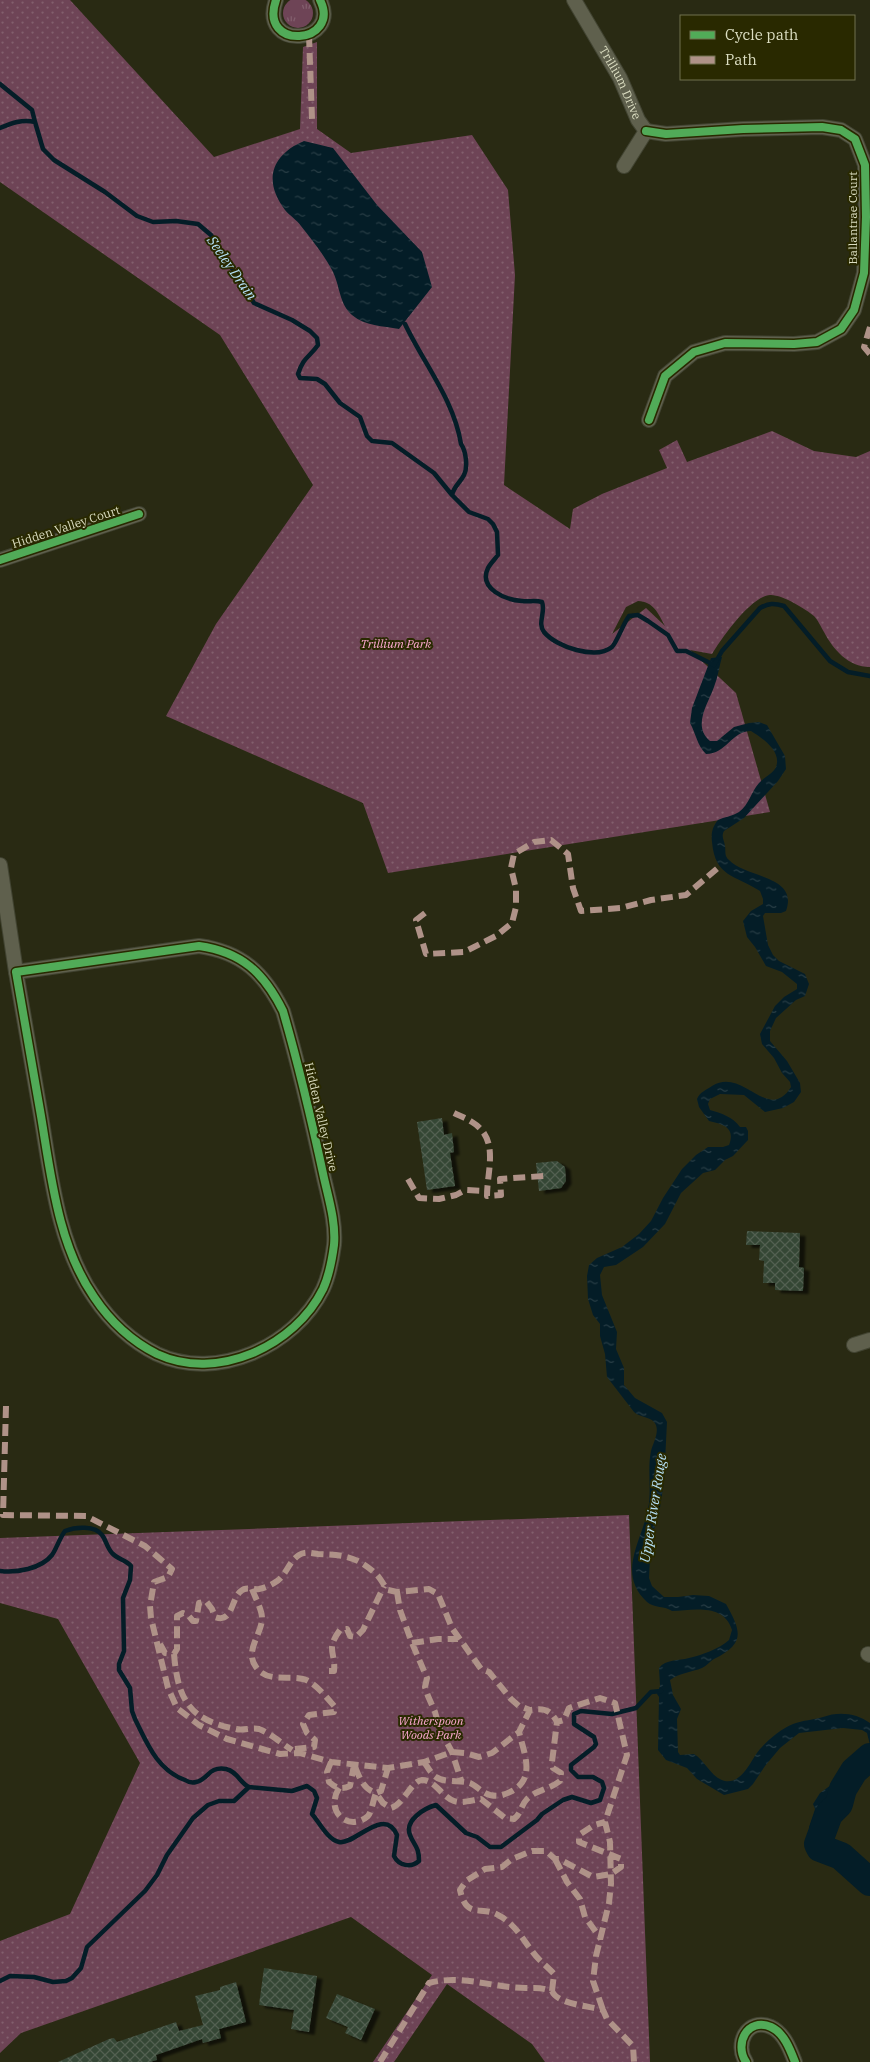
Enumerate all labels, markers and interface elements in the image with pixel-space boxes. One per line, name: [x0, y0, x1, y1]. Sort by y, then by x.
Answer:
legend: [680, 15, 855, 80]
text: Cycle path: [725, 25, 798, 44]
street label: Trillium Drive: [596, 43, 645, 122]
text: Path: [725, 50, 757, 69]
street label: Ballantrae Court: [845, 172, 860, 264]
water label: Seeley Drain: [203, 231, 261, 304]
street label: Hidden Valley Court: [10, 502, 122, 551]
park label: Trillium Park: [361, 636, 432, 651]
street label: Hidden Valley Drive: [302, 1061, 341, 1173]
water label: Upper River Rouge: [635, 1451, 671, 1564]
park label: Witherspoon Woods Park: [398, 1713, 464, 1742]

